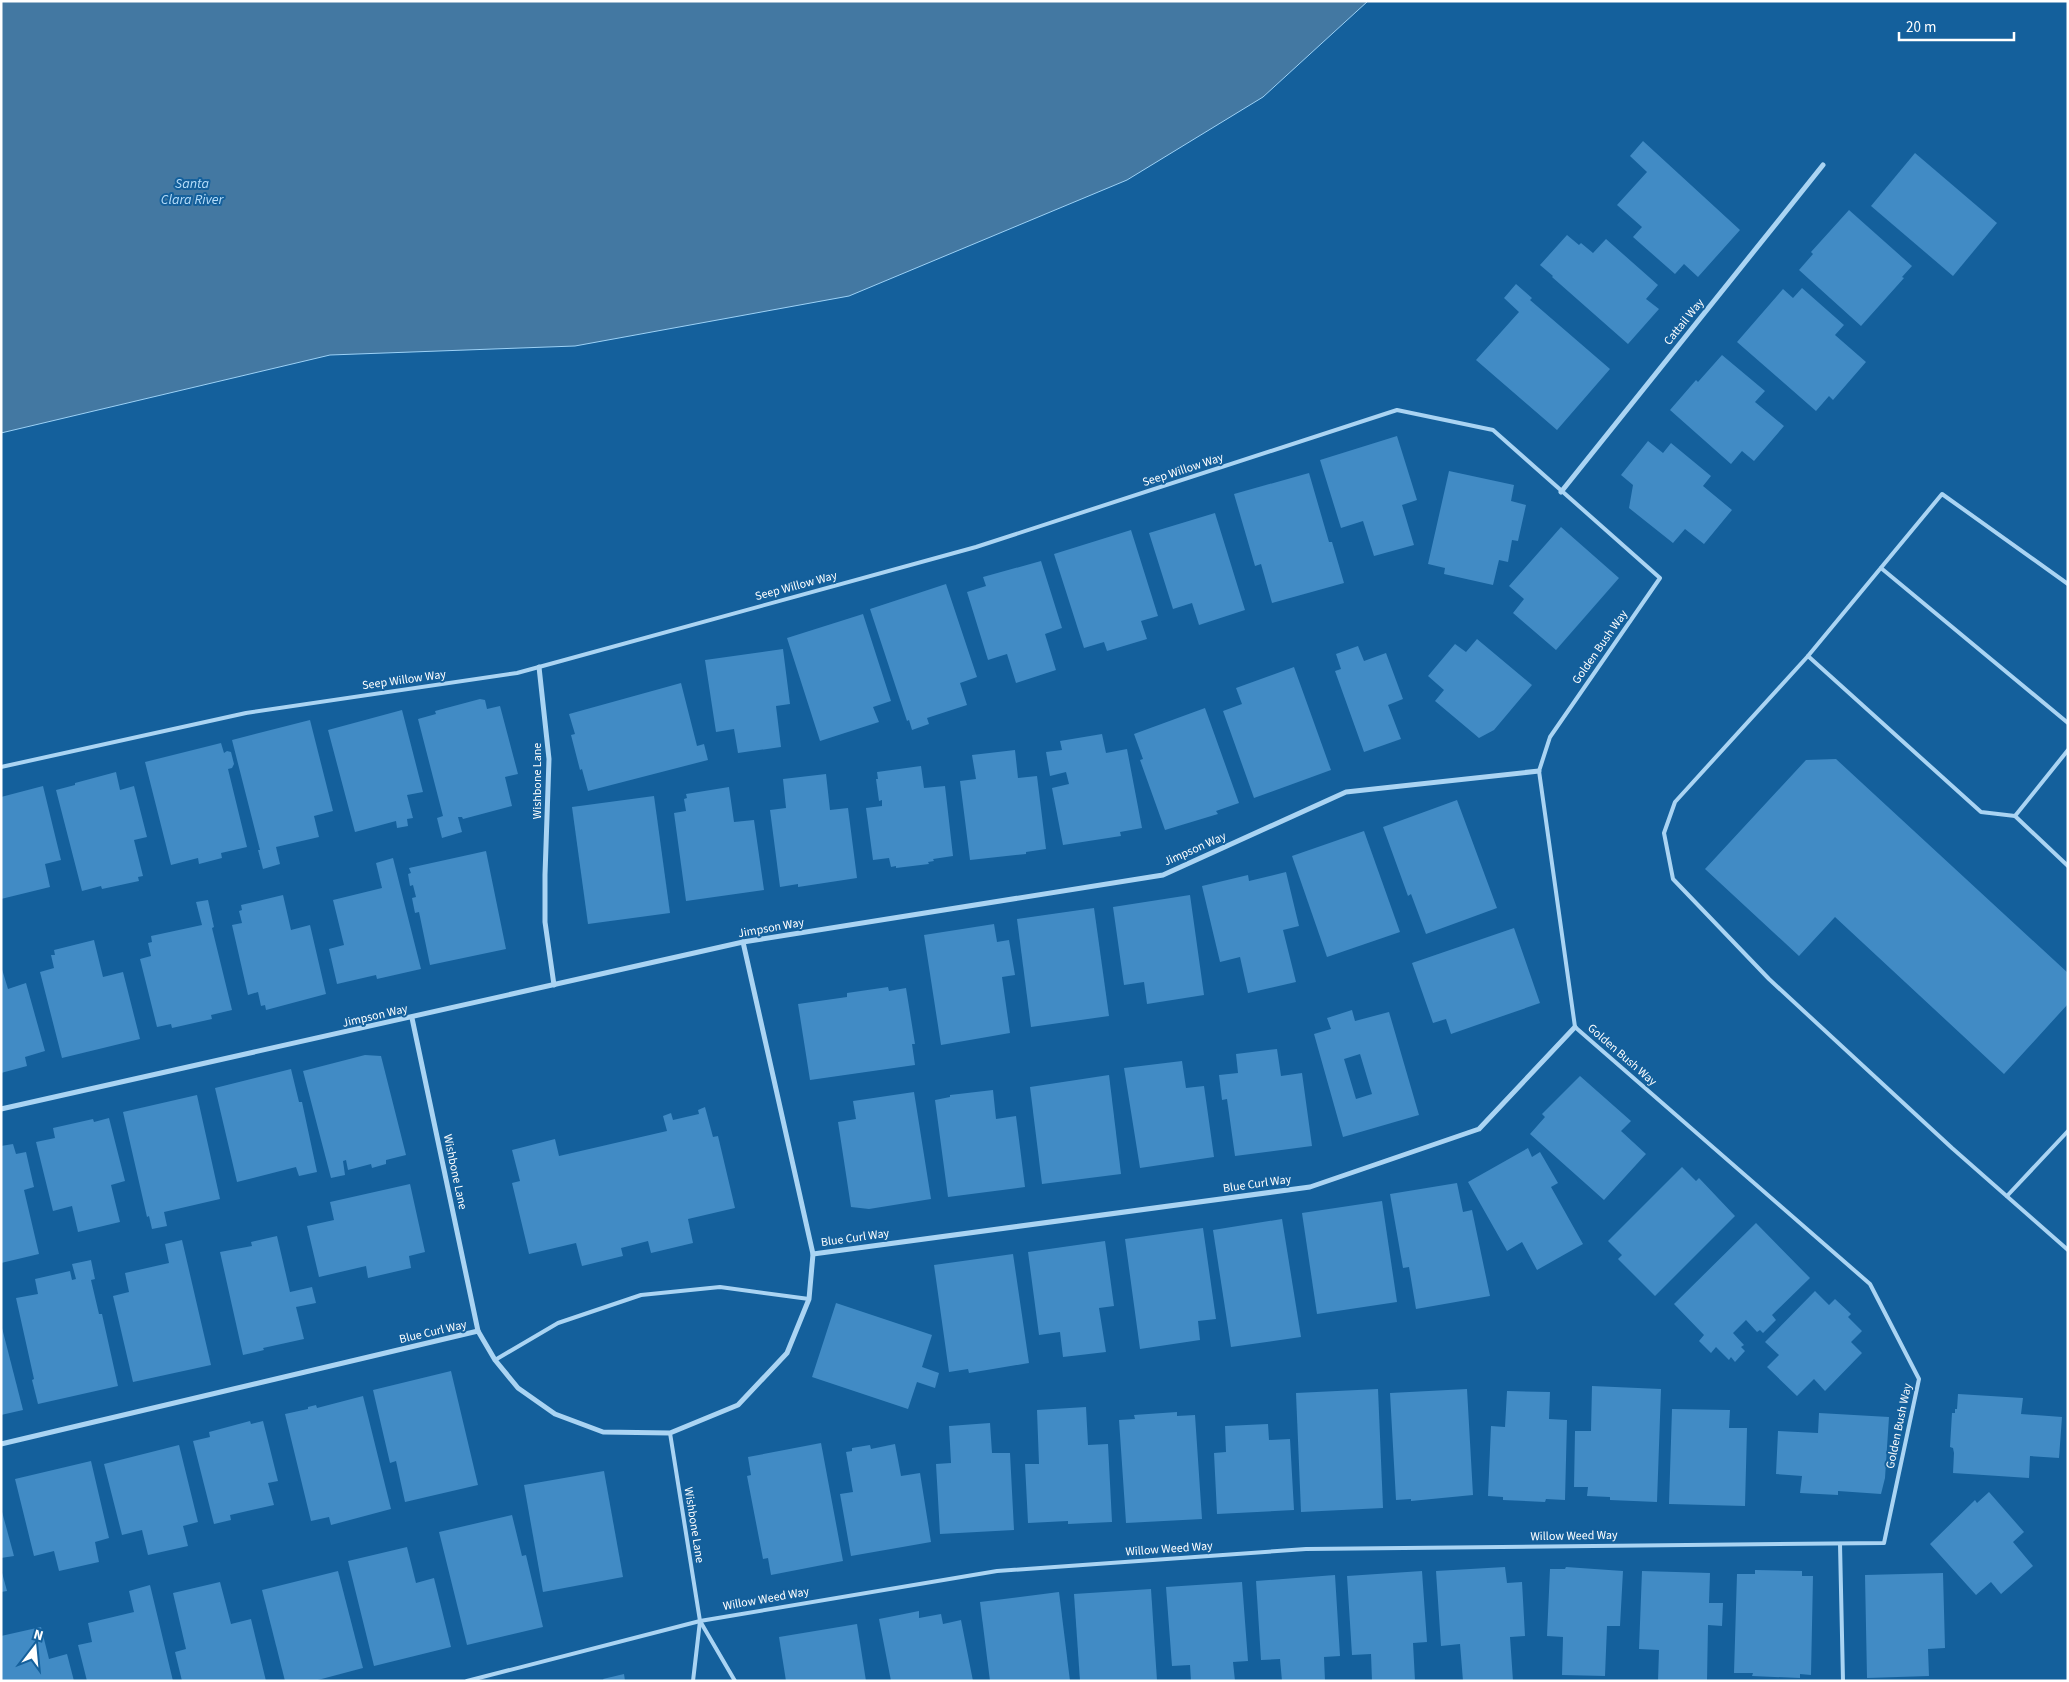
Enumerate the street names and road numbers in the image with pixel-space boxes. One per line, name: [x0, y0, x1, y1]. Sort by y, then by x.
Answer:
street label: Cattail Way: [1660, 295, 1708, 349]
street label: Seep Willow Way: [1140, 449, 1226, 491]
street label: Seep Willow Way: [753, 567, 839, 605]
street label: Golden Bush Way: [1568, 606, 1632, 688]
street label: Seep Willow Way: [361, 666, 447, 694]
street label: Wishbone Lane: [529, 743, 546, 819]
street label: Jimpson Way: [1161, 828, 1229, 870]
street label: Jimpson Way: [737, 914, 806, 942]
street label: Jimpson Way: [341, 1000, 410, 1032]
street label: Golden Bush Way: [1584, 1020, 1661, 1090]
street label: Wishbone Lane: [439, 1133, 471, 1211]
street label: Blue Curl Way: [1222, 1171, 1293, 1197]
street label: Blue Curl Way: [820, 1225, 891, 1251]
street label: Blue Curl Way: [398, 1316, 469, 1348]
street label: Golden Bush Way: [1882, 1381, 1916, 1470]
street label: Wishbone Lane: [680, 1486, 708, 1564]
street label: Willow Weed Way: [1530, 1527, 1618, 1545]
street label: Willow Weed Way: [1125, 1537, 1214, 1561]
street label: Willow Weed Way: [722, 1583, 811, 1615]

